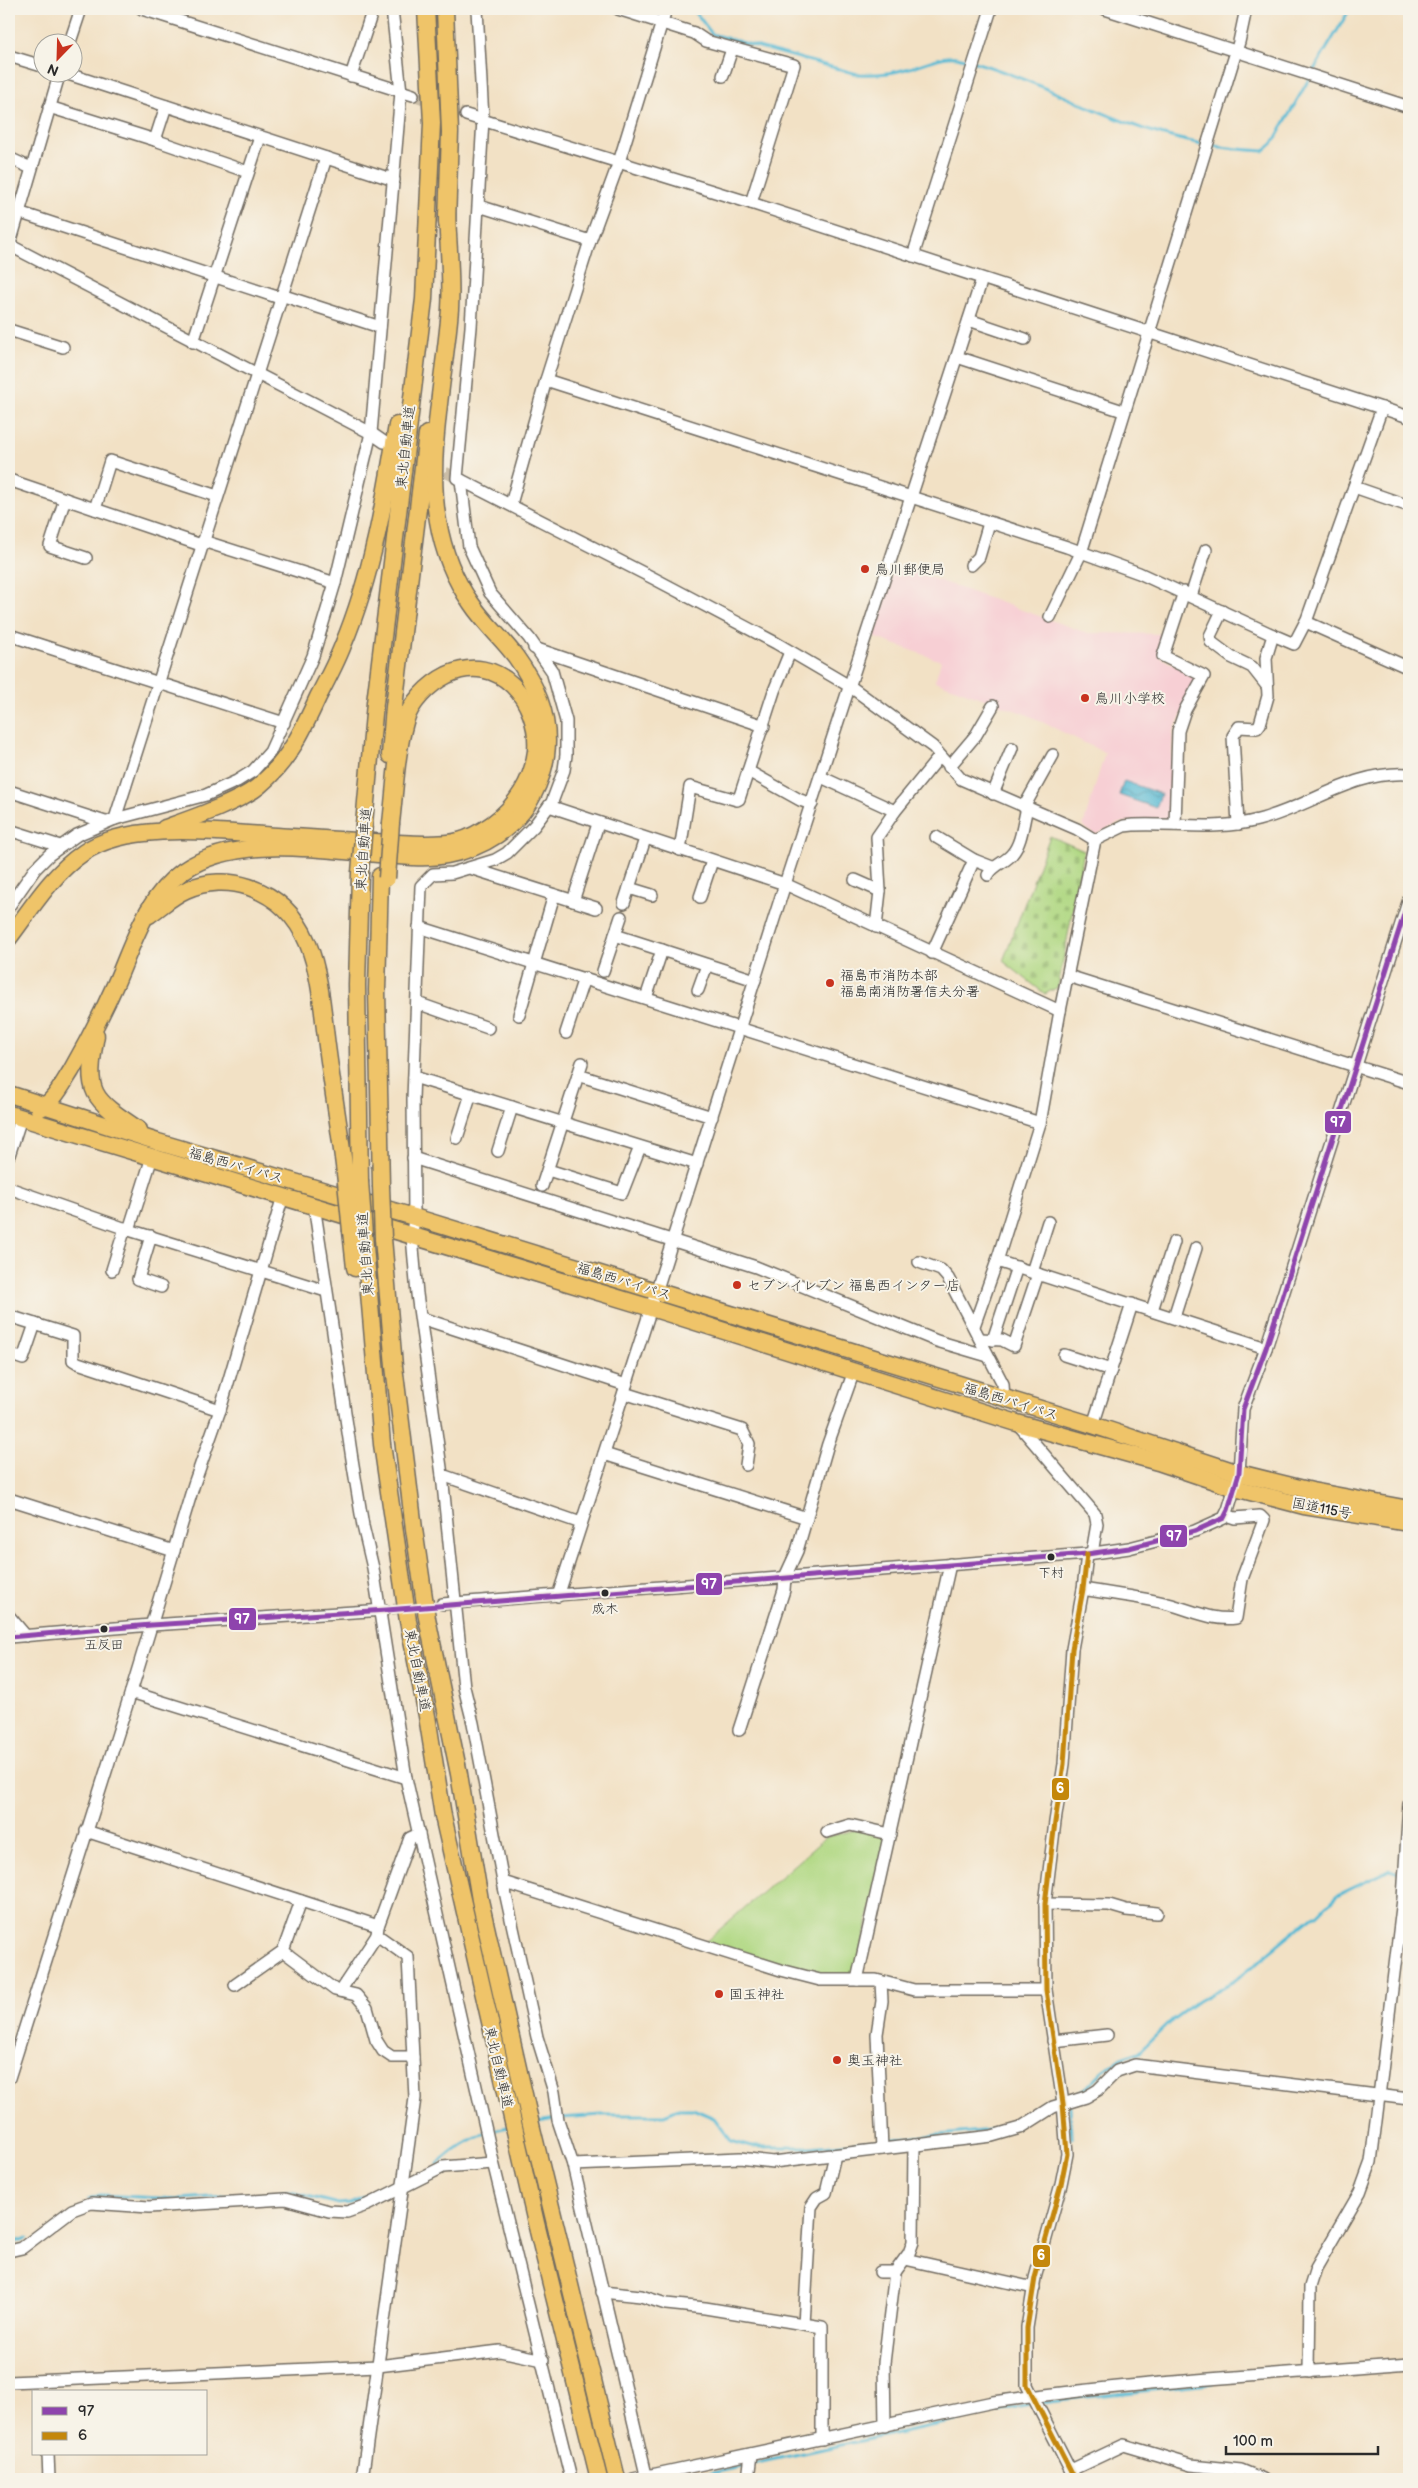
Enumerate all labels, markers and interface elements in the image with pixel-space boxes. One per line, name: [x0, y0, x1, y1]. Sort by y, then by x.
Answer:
north arrow: [32, 32, 82, 82]
text: N: [45, 60, 61, 79]
street label: 東北自動車道: [393, 404, 418, 490]
place label: 鳥川郵便局: [875, 561, 945, 578]
marker: 鳥川郵便局: [859, 563, 871, 575]
place label: 鳥川小学校: [1095, 690, 1165, 707]
marker: 鳥川小学校: [1079, 692, 1091, 704]
street label: 東北自動車道: [352, 807, 375, 892]
place label: 福島市消防本部 福島南消防署信夫分署: [840, 967, 980, 1000]
marker: 福島市消防本部 福島南消防署信夫分署: [824, 977, 836, 989]
line badge: 97: [1324, 1110, 1352, 1134]
text: 97: [1330, 1114, 1346, 1131]
street label: 福島西バイパス: [187, 1144, 285, 1187]
street label: 東北自動車道: [354, 1211, 377, 1296]
street label: 福島西バイパス: [575, 1259, 673, 1304]
place label: セブンイレブン 福島西インター店: [747, 1277, 960, 1294]
marker: セブンイレブン 福島西インター店: [731, 1279, 743, 1291]
street label: 福島西バイパス: [962, 1379, 1060, 1424]
street label: 国道115号: [1290, 1494, 1353, 1523]
line badge: 97: [1159, 1524, 1188, 1548]
text: 97: [1166, 1528, 1182, 1545]
marker: 下村: [1046, 1552, 1056, 1562]
place label: 下村: [1038, 1565, 1064, 1581]
line badge: 97: [695, 1572, 723, 1596]
text: 97: [701, 1576, 717, 1593]
marker: 成木: [600, 1588, 610, 1598]
place label: 成木: [592, 1601, 618, 1617]
line badge: 97: [228, 1607, 257, 1631]
text: 97: [234, 1611, 250, 1628]
marker: 五反田: [99, 1624, 109, 1634]
street label: 東北自動車道: [401, 1627, 434, 1713]
place label: 五反田: [84, 1637, 124, 1653]
line badge: 6: [1051, 1777, 1070, 1801]
text: 6: [1056, 1780, 1064, 1797]
place label: 国玉神社: [729, 1986, 785, 2003]
marker: 国玉神社: [713, 1988, 725, 2000]
street label: 東北自動車道: [481, 2024, 516, 2110]
place label: 奥玉神社: [847, 2052, 903, 2069]
marker: 奥玉神社: [831, 2054, 843, 2066]
line badge: 6: [1032, 2244, 1051, 2268]
text: 6: [1037, 2247, 1045, 2264]
legend: [32, 2390, 208, 2456]
text: 97: [78, 2402, 95, 2421]
scale bar: [1226, 2423, 1378, 2455]
text: 6: [78, 2426, 87, 2445]
text: 100 m: [1233, 2432, 1273, 2451]

